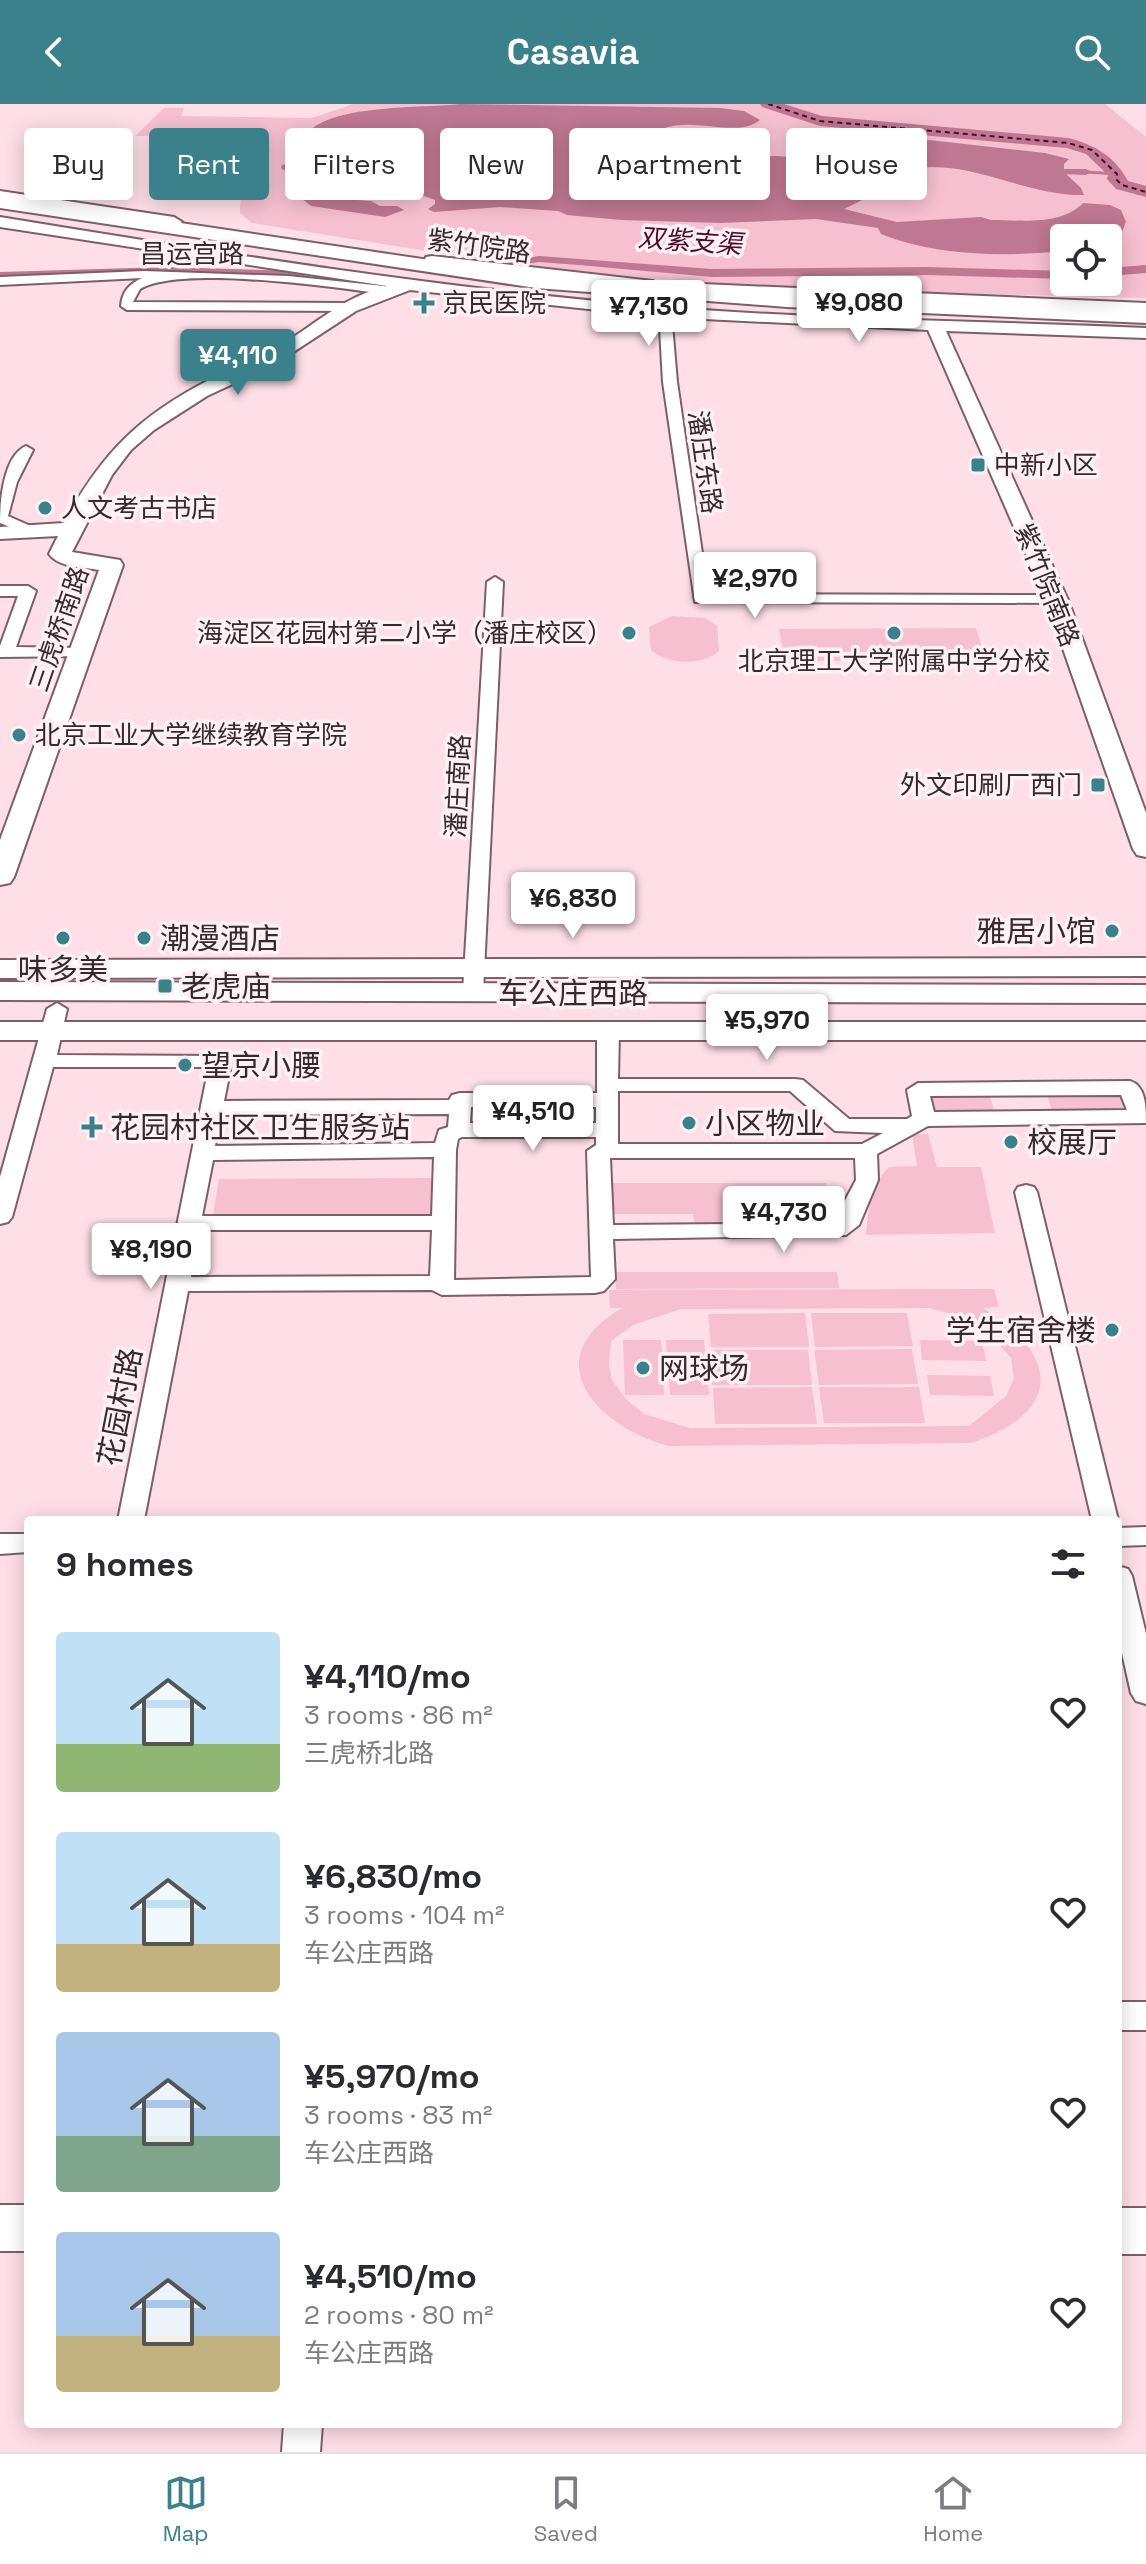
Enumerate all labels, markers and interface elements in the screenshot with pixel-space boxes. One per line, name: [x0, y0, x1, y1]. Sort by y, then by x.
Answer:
text: Casavia: [507, 29, 639, 75]
icon: back: [32, 30, 76, 74]
icon: search: [1070, 30, 1114, 74]
chip: Buy: [24, 128, 133, 200]
chip: Rent: [149, 128, 269, 200]
chip: Filters: [285, 128, 424, 200]
chip: New: [440, 128, 553, 200]
chip: Apartment: [569, 128, 770, 200]
chip: House: [786, 128, 927, 200]
water label: 双紫支渠: [637, 220, 747, 262]
street label: 紫竹院路: [425, 222, 533, 270]
map controls: [1050, 224, 1122, 296]
button: locate: [1050, 224, 1122, 296]
street label: 昌运宫路: [140, 237, 244, 271]
pin: ¥9,080: [794, 276, 924, 344]
pin: ¥7,130: [584, 280, 714, 348]
text: ¥9,080: [815, 285, 903, 319]
place label: 京民医院: [442, 286, 546, 320]
text: ¥7,130: [609, 289, 689, 323]
marker: 京民医院: [413, 292, 435, 314]
pin: ¥4,110: [173, 329, 303, 397]
text: ¥4,110: [198, 338, 278, 372]
street label: 潘庄东路: [681, 408, 729, 516]
place label: 中新小区: [994, 448, 1098, 482]
marker: 中新小区: [969, 456, 987, 474]
place label: 人文考古书店: [61, 491, 217, 525]
marker: 人文考古书店: [36, 499, 54, 517]
street label: 紫竹院南路: [1007, 518, 1087, 652]
pin: ¥2,970: [690, 552, 820, 620]
text: ¥2,970: [712, 561, 798, 595]
street label: 三虎桥南路: [22, 562, 96, 696]
place label: 海淀区花园村第二小学（潘庄校区）: [197, 616, 613, 650]
marker: 海淀区花园村第二小学（潘庄校区）: [620, 624, 638, 642]
marker: 北京理工大学附属中学分校: [885, 624, 903, 642]
place label: 北京理工大学附属中学分校: [738, 644, 1050, 678]
place label: 北京工业大学继续教育学院: [35, 718, 347, 752]
marker: 北京工业大学继续教育学院: [10, 726, 28, 744]
street label: 潘庄南路: [438, 733, 478, 839]
place label: 外文印刷厂西门: [900, 768, 1082, 802]
marker: 外文印刷厂西门: [1089, 776, 1107, 794]
pin: ¥6,830: [508, 872, 638, 940]
text: ¥6,830: [529, 881, 617, 915]
place label: 雅居小馆: [976, 912, 1096, 951]
place label: 潮漫酒店: [160, 919, 280, 958]
marker: 雅居小馆: [1103, 922, 1121, 940]
marker: 味多美: [54, 929, 72, 947]
marker: 潮漫酒店: [135, 929, 153, 947]
place label: 味多美: [18, 950, 108, 989]
place label: 老虎庙: [181, 967, 271, 1006]
street label: 车公庄西路: [498, 974, 648, 1013]
marker: 老虎庙: [156, 977, 174, 995]
pin: ¥5,970: [702, 994, 832, 1062]
text: ¥5,970: [724, 1003, 810, 1037]
place label: 望京小腰: [201, 1046, 321, 1085]
marker: 望京小腰: [176, 1056, 194, 1074]
pin: ¥4,510: [468, 1085, 598, 1153]
text: ¥4,510: [491, 1094, 575, 1128]
place label: 小区物业: [705, 1104, 825, 1143]
place label: 花园村社区卫生服务站: [110, 1108, 410, 1147]
marker: 小区物业: [680, 1114, 698, 1132]
marker: 花园村社区卫生服务站: [81, 1116, 103, 1138]
place label: 校展厅: [1027, 1123, 1117, 1162]
marker: 校展厅: [1002, 1133, 1020, 1151]
pin: ¥4,730: [719, 1186, 849, 1254]
text: ¥4,730: [741, 1195, 827, 1229]
pin: ¥8,190: [86, 1223, 216, 1291]
text: ¥8,190: [110, 1232, 192, 1266]
place label: 学生宿舍楼: [946, 1311, 1096, 1350]
marker: 学生宿舍楼: [1103, 1321, 1121, 1339]
street label: 花园村路: [89, 1344, 151, 1470]
place label: 网球场: [659, 1349, 749, 1388]
marker: 网球场: [634, 1359, 652, 1377]
icon: filters: [1046, 1542, 1090, 1586]
text: 9 homes: [56, 1543, 194, 1586]
text: ¥4,110/mo: [304, 1655, 471, 1698]
icon: home: [120, 1664, 216, 1760]
icon: heart: [1046, 1690, 1090, 1734]
text: 3 rooms · 86 m²: [304, 1698, 493, 1732]
text: 三虎桥北路: [304, 1736, 434, 1770]
text: ¥6,830/mo: [304, 1855, 482, 1898]
icon: home: [120, 1864, 216, 1960]
icon: heart: [1046, 1890, 1090, 1934]
text: 3 rooms · 104 m²: [304, 1898, 505, 1932]
text: 车公庄西路: [304, 1936, 434, 1970]
text: ¥5,970/mo: [304, 2055, 480, 2098]
icon: home: [120, 2064, 216, 2160]
icon: heart: [1046, 2090, 1090, 2134]
text: 3 rooms · 83 m²: [304, 2098, 493, 2132]
text: 车公庄西路: [304, 2136, 434, 2170]
text: ¥4,510/mo: [304, 2255, 477, 2298]
icon: home: [120, 2264, 216, 2360]
icon: heart: [1046, 2290, 1090, 2334]
text: 2 rooms · 80 m²: [304, 2298, 494, 2332]
text: 车公庄西路: [304, 2336, 434, 2370]
tab: Map: [163, 2471, 209, 2547]
tab: Saved: [534, 2471, 598, 2547]
tab: Home: [923, 2471, 983, 2547]

